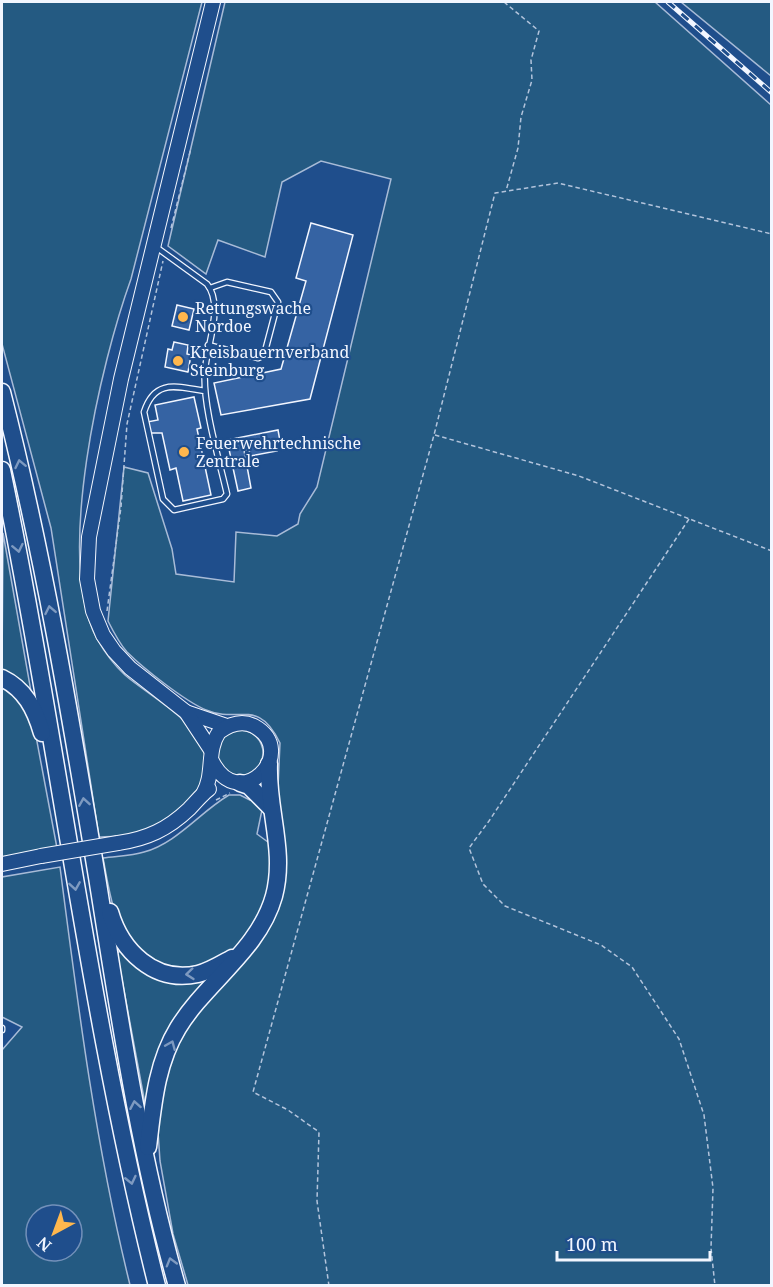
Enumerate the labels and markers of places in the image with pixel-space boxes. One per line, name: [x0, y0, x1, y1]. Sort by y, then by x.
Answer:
place label: Rettungswache Nordoe: [195, 297, 311, 337]
marker: Rettungswache Nordoe: [176, 310, 190, 324]
place label: Kreisbauernverband Steinburg: [190, 341, 350, 381]
marker: Kreisbauernverband Steinburg: [171, 354, 185, 368]
place label: Feuerwehrtechnische Zentrale: [196, 432, 361, 472]
marker: Feuerwehrtechnische Zentrale: [177, 445, 191, 459]

